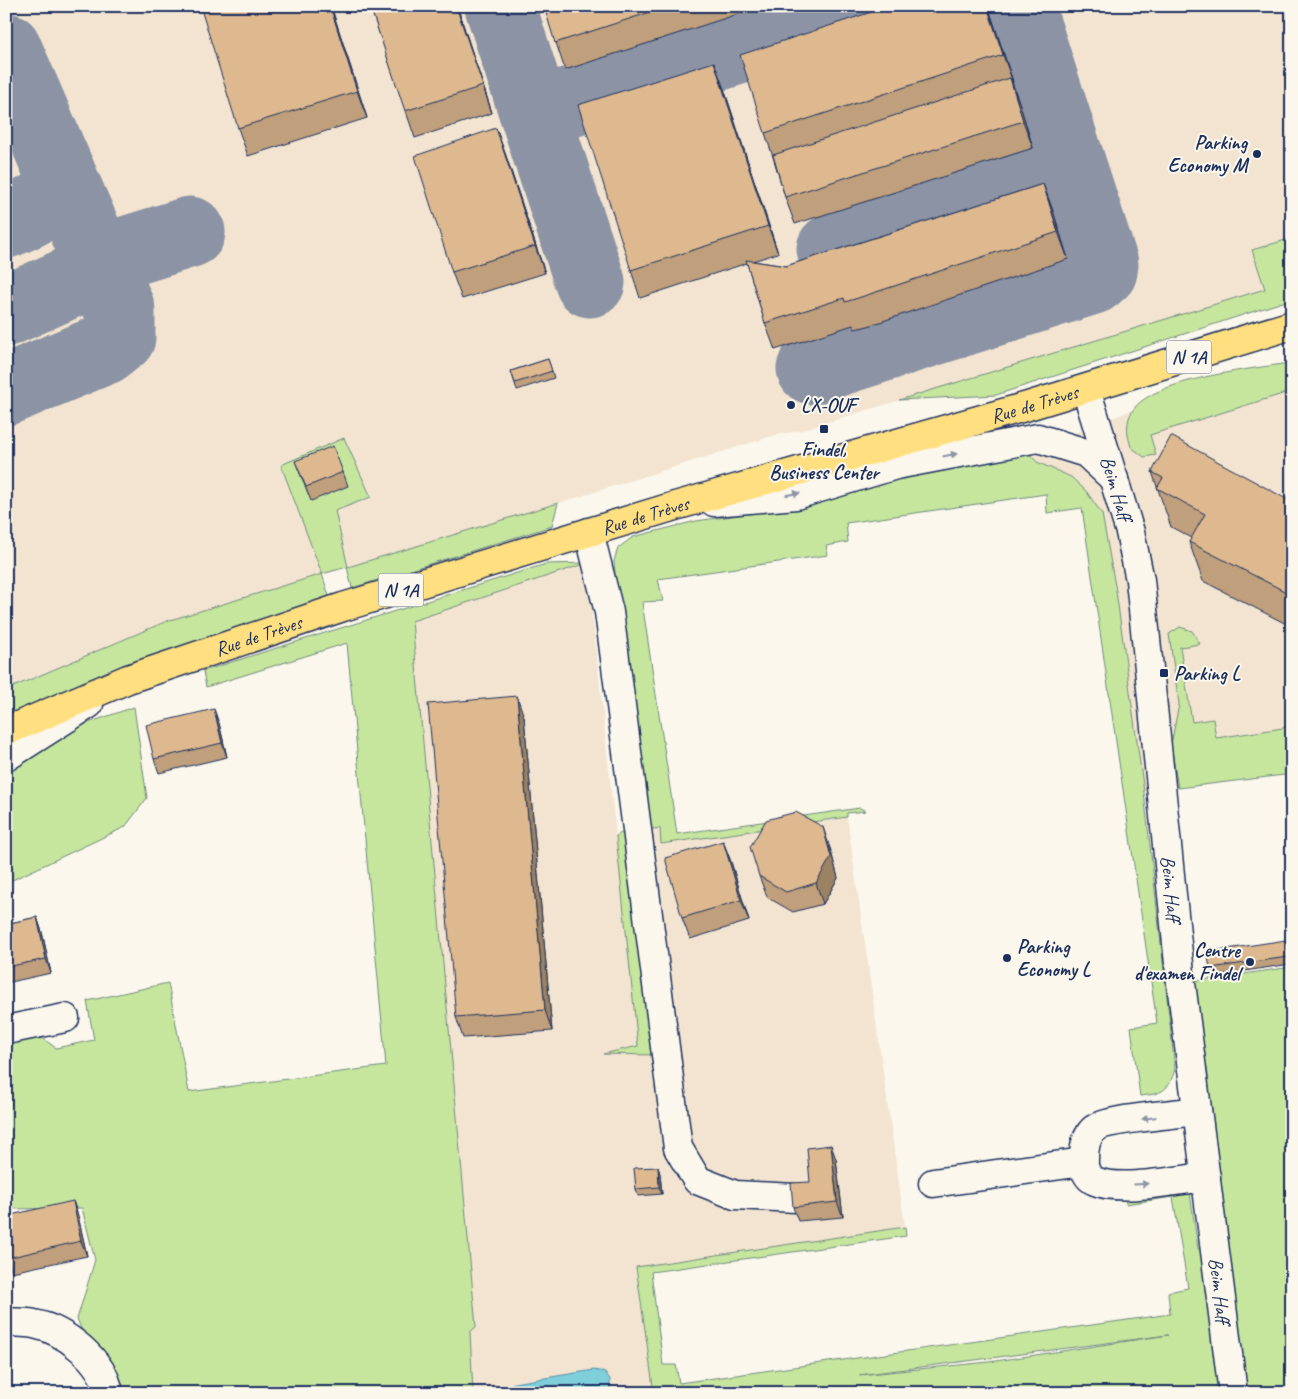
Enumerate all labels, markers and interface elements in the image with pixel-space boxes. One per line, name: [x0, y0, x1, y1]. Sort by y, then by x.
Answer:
place label: Parking Economy M: [1168, 130, 1249, 178]
marker: Parking Economy M: [1251, 148, 1263, 160]
road number: N 1A: [1166, 341, 1212, 374]
street label: Rue de Trèves: [988, 378, 1083, 428]
place label: LX-OUF: [801, 393, 860, 418]
marker: LX-OUF: [785, 399, 797, 411]
marker: Findel, Business Center: [818, 423, 830, 435]
place label: Findel, Business Center: [769, 437, 881, 485]
one-way arrow: [943, 450, 959, 458]
street label: Beim Haff: [1095, 453, 1139, 528]
street label: Rue de Trèves: [598, 490, 694, 540]
one-way arrow: [785, 490, 801, 498]
road number: N 1A: [378, 574, 424, 606]
street label: Rue de Trèves: [212, 609, 307, 662]
place label: Parking L: [1174, 661, 1241, 686]
marker: Parking L: [1158, 667, 1170, 679]
street label: Beim Haff: [1156, 855, 1188, 927]
place label: Parking Economy L: [1017, 934, 1092, 982]
place label: Centre d'examen Findel: [1134, 938, 1243, 986]
marker: Parking Economy L: [1001, 952, 1013, 964]
marker: Centre d'examen Findel: [1244, 956, 1256, 968]
one-way arrow: [1141, 1114, 1157, 1122]
one-way arrow: [1133, 1179, 1149, 1187]
street label: Beim Haff: [1203, 1256, 1237, 1329]

